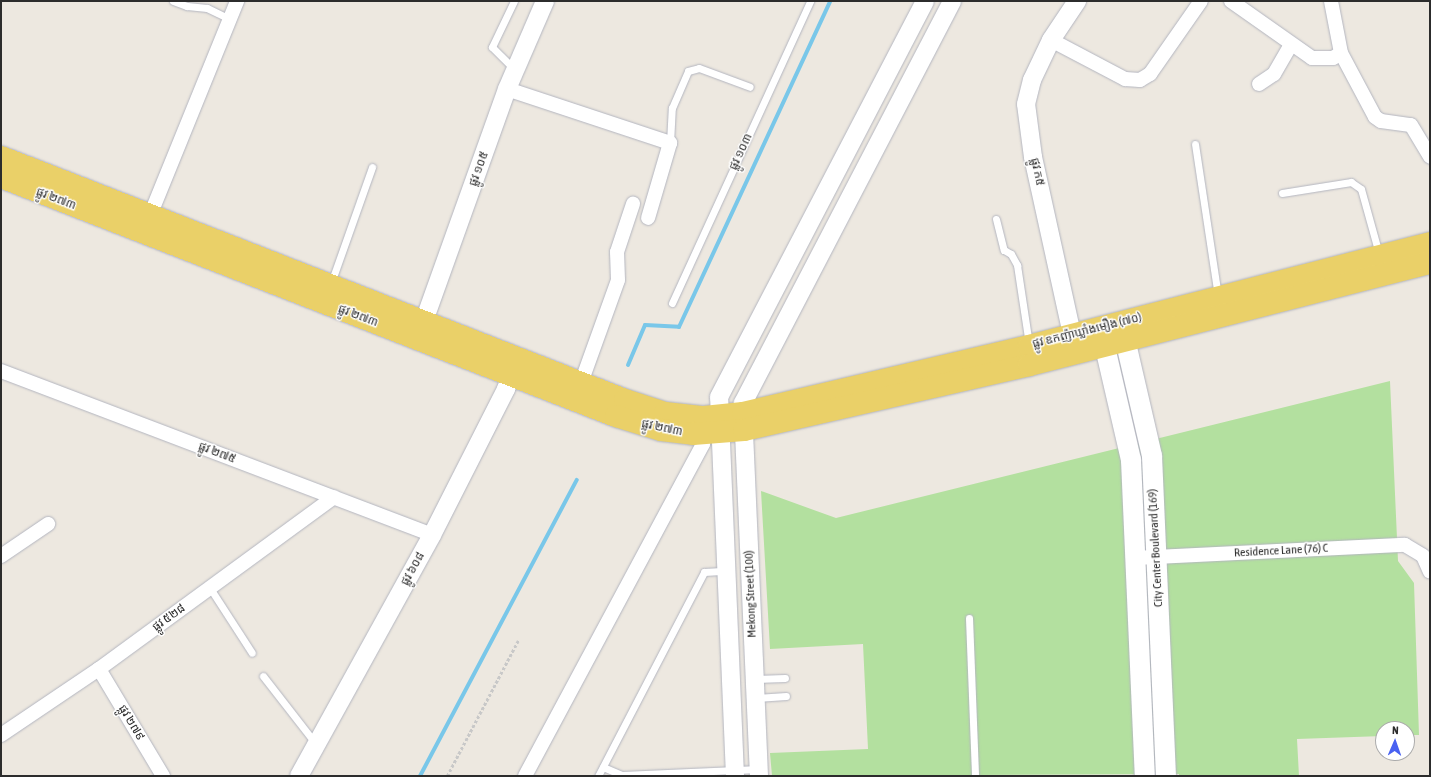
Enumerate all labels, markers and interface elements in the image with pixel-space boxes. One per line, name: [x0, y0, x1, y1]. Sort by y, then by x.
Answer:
street label: ផ្លូវ ១០៣: [726, 131, 756, 173]
street label: ផ្លូវ ១០៥: [466, 150, 492, 188]
street label: ផ្លូវ ក៥: [1027, 157, 1047, 187]
street label: ផ្លូវ ២៧៣: [34, 185, 78, 213]
street label: ផ្លូវ ២៧៣: [336, 302, 380, 330]
street label: ផ្លូវ ឧកញ៉ាឃ្លាំងមឿង (៧០): [1031, 310, 1143, 352]
street label: ផ្លូវ ២៧៣: [640, 417, 684, 439]
street label: ផ្លូវ ២៧៥: [196, 439, 238, 467]
street label: City Center Boulevard (169): [1146, 489, 1166, 607]
street label: Residence Lane (76) C: [1234, 541, 1328, 561]
street label: ផ្លូវ ៦០៨: [398, 550, 428, 588]
street label: Mekong Street (100): [742, 550, 760, 638]
street label: ផ្លូវ ៥២៨: [150, 601, 188, 635]
street label: ផ្លូវ ២៧៩: [115, 702, 147, 744]
north arrow: [1375, 721, 1415, 761]
text: N: [1392, 724, 1399, 736]

